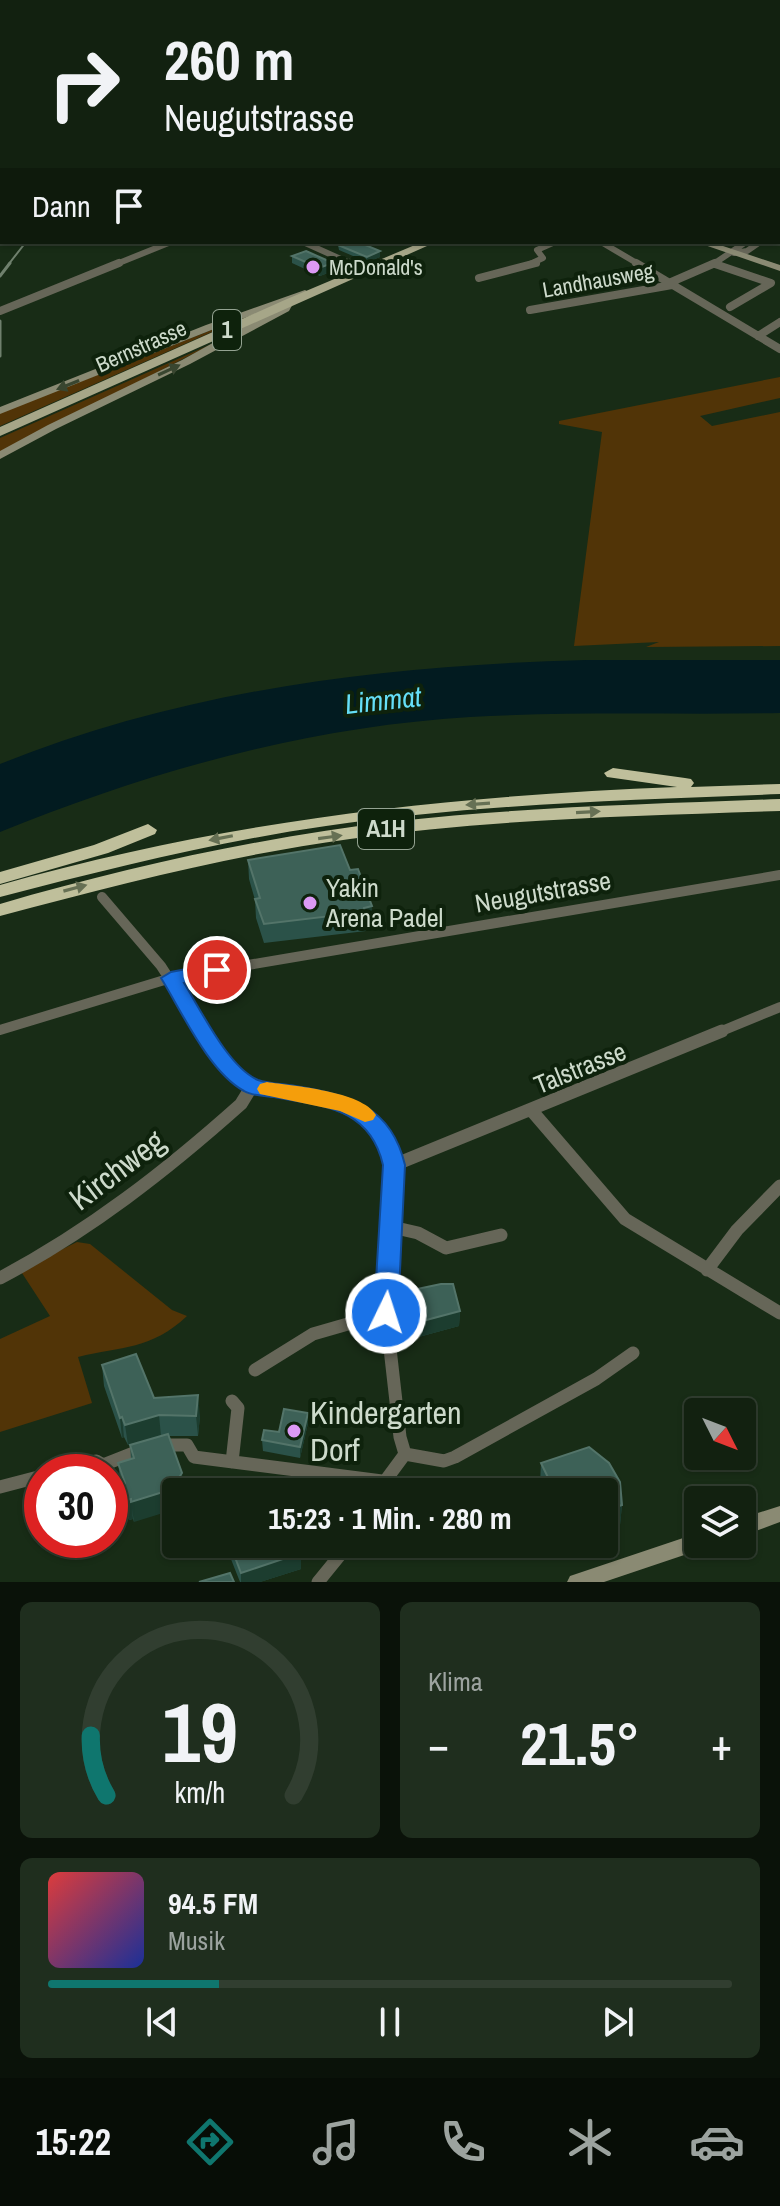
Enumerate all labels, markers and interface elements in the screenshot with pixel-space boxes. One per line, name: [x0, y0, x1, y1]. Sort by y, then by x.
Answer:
text: 260 m: [164, 22, 294, 97]
icon: right: [32, 32, 136, 136]
text: Neugutstrasse: [164, 94, 354, 142]
icon: arrive: [107, 184, 151, 228]
text: Dann: [32, 186, 91, 226]
place label: McDonald's: [329, 252, 423, 282]
street label: Landhausweg: [540, 255, 656, 305]
marker: McDonald's: [304, 258, 322, 276]
road number: 1: [213, 310, 241, 350]
street label: Bernstrasse: [91, 313, 191, 379]
one-way arrow: [158, 363, 181, 377]
one-way arrow: [56, 378, 80, 391]
water label: Limmat: [343, 677, 424, 723]
one-way arrow: [465, 798, 490, 811]
one-way arrow: [576, 806, 601, 819]
road number: A1H: [358, 809, 414, 849]
one-way arrow: [317, 830, 342, 843]
one-way arrow: [208, 832, 233, 844]
street label: Neugutstrasse: [472, 862, 614, 921]
place label: Yakin Arena Padel: [325, 870, 443, 935]
one-way arrow: [63, 882, 88, 894]
marker: Yakin Arena Padel: [301, 894, 319, 912]
pin: [183, 936, 251, 1004]
icon: arrive: [195, 948, 239, 992]
street label: Talstrasse: [529, 1033, 631, 1102]
street label: Kirchweg: [60, 1119, 174, 1220]
position arrow: [344, 1271, 428, 1355]
place label: Kindergarten Dorf: [310, 1391, 462, 1471]
north arrow: [684, 1398, 756, 1470]
map controls: [684, 1398, 756, 1558]
marker: Kindergarten Dorf: [285, 1422, 303, 1440]
speed limit sign: 30: [24, 1454, 128, 1558]
button: layers: [684, 1486, 756, 1558]
text: 15:23 · 1 Min. · 280 m: [268, 1498, 512, 1538]
text: Klima: [428, 1664, 483, 1699]
text: 19: [162, 1676, 238, 1788]
text: 21.5°: [520, 1703, 640, 1784]
text: −: [428, 1714, 449, 1774]
text: +: [711, 1714, 732, 1774]
text: km/h: [175, 1773, 225, 1812]
text: 94.5 FM: [168, 1883, 258, 1923]
text: Musik: [168, 1923, 225, 1958]
icon: previous: [140, 2000, 184, 2044]
icon: pause: [368, 2000, 412, 2044]
icon: next: [596, 2000, 640, 2044]
icon: directions: [182, 2114, 238, 2170]
icon: music: [308, 2114, 364, 2170]
icon: phone: [435, 2114, 491, 2170]
icon: climate: [562, 2114, 618, 2170]
icon: car: [689, 2114, 745, 2170]
text: 15:22: [35, 2118, 111, 2166]

